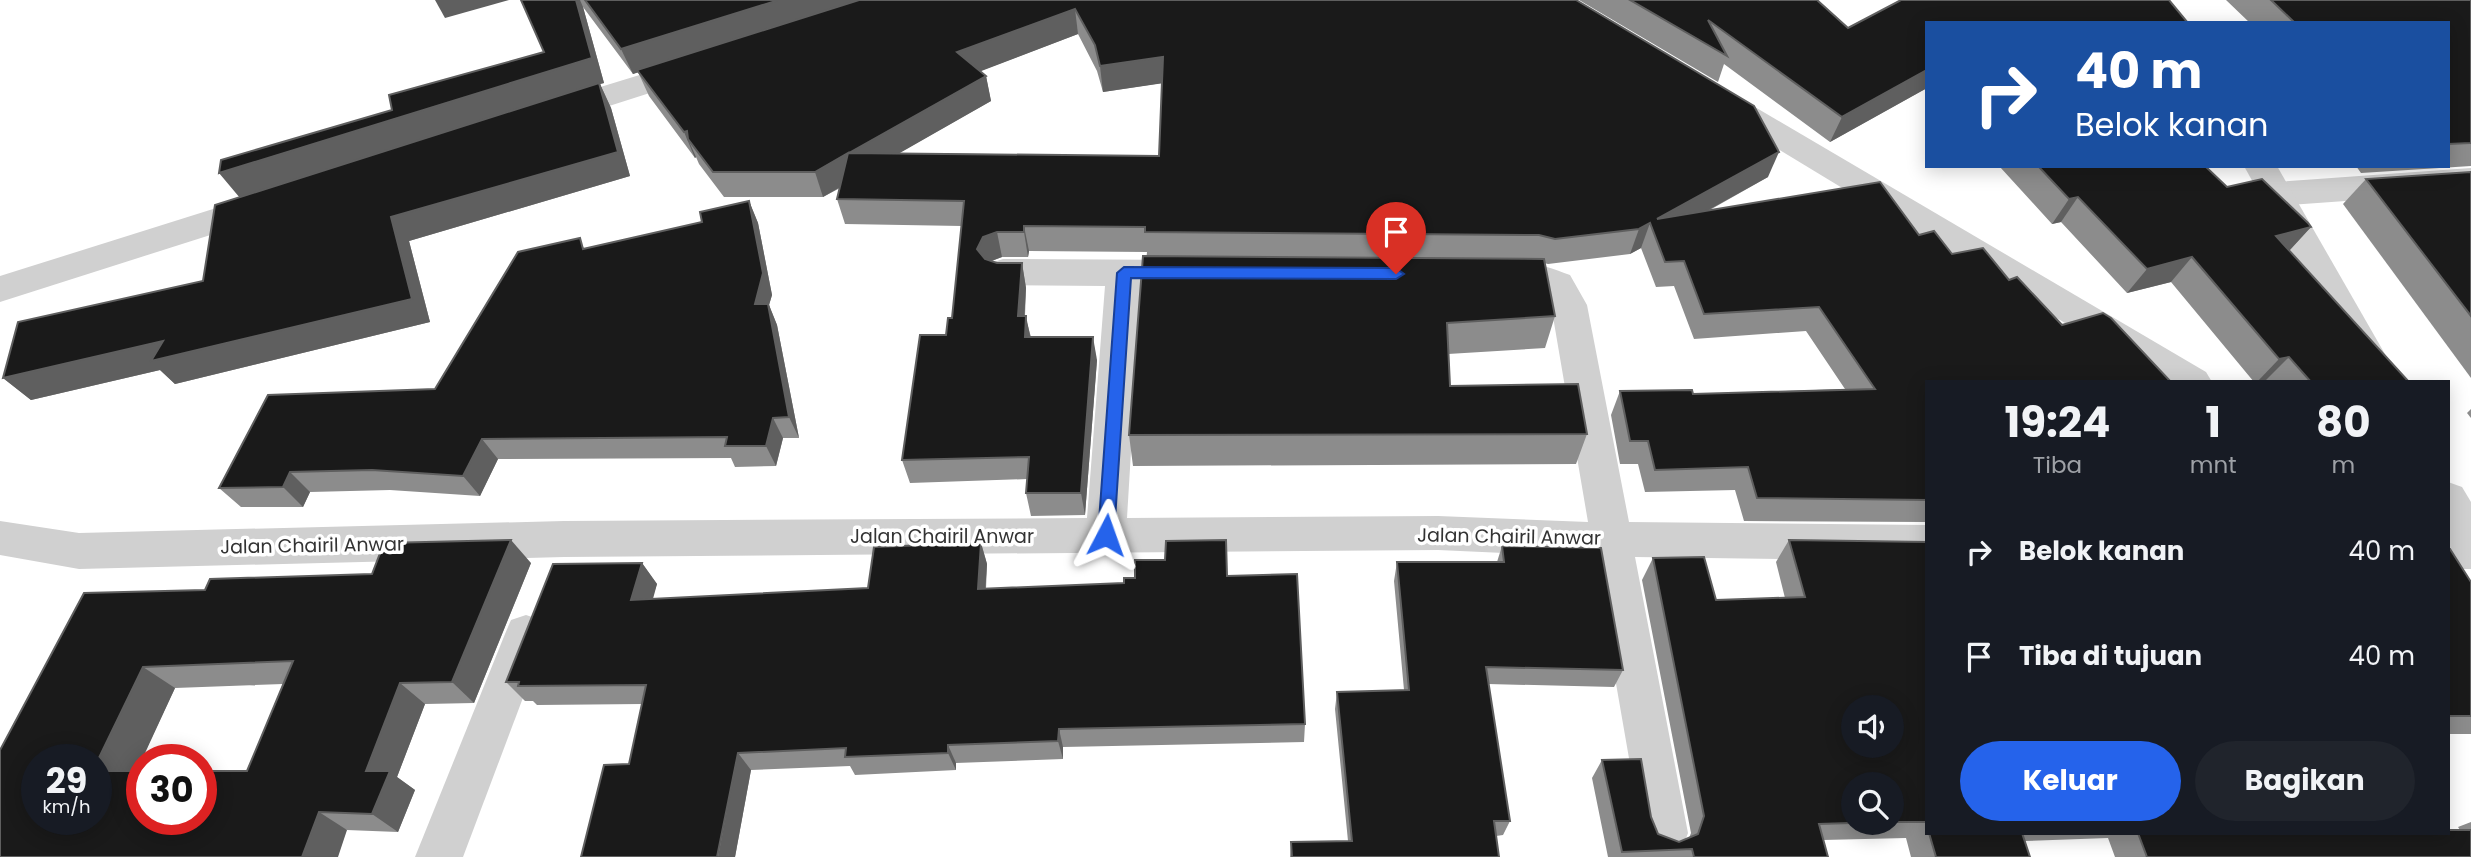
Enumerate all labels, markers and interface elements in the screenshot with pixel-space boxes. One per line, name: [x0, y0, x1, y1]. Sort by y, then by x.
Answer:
text: 40 m: [2075, 37, 2202, 105]
icon: right: [1960, 49, 2051, 140]
text: Belok kanan: [2075, 102, 2269, 147]
pin: [1366, 202, 1426, 274]
icon: arrive: [1377, 213, 1415, 251]
text: 19:24: [2004, 393, 2110, 452]
text: 1: [2205, 393, 2221, 452]
text: 80: [2316, 393, 2371, 452]
text: Tiba: [2033, 449, 2082, 481]
text: mnt: [2190, 449, 2237, 481]
text: m: [2331, 449, 2355, 481]
position arrow: [1069, 498, 1143, 572]
street label: Jalan Chairil Anwar: [1417, 521, 1601, 552]
street label: Jalan Chairil Anwar: [850, 523, 1034, 550]
street label: Jalan Chairil Anwar: [220, 530, 404, 561]
icon: right: [1960, 533, 1998, 571]
text: Belok kanan: [2019, 533, 2184, 569]
text: 40 m: [2349, 533, 2415, 569]
icon: arrive: [1960, 638, 1998, 676]
text: Tiba di tujuan: [2019, 638, 2202, 674]
text: 40 m: [2349, 638, 2415, 674]
map controls: [1841, 695, 1904, 835]
button: sound: [1841, 695, 1904, 758]
button: Keluar: [1960, 741, 2181, 821]
button: Bagikan: [2195, 741, 2415, 821]
speed limit sign: 30: [126, 744, 217, 835]
text: 29: [46, 756, 87, 805]
button: search: [1841, 772, 1904, 835]
text: km/h: [43, 794, 90, 819]

